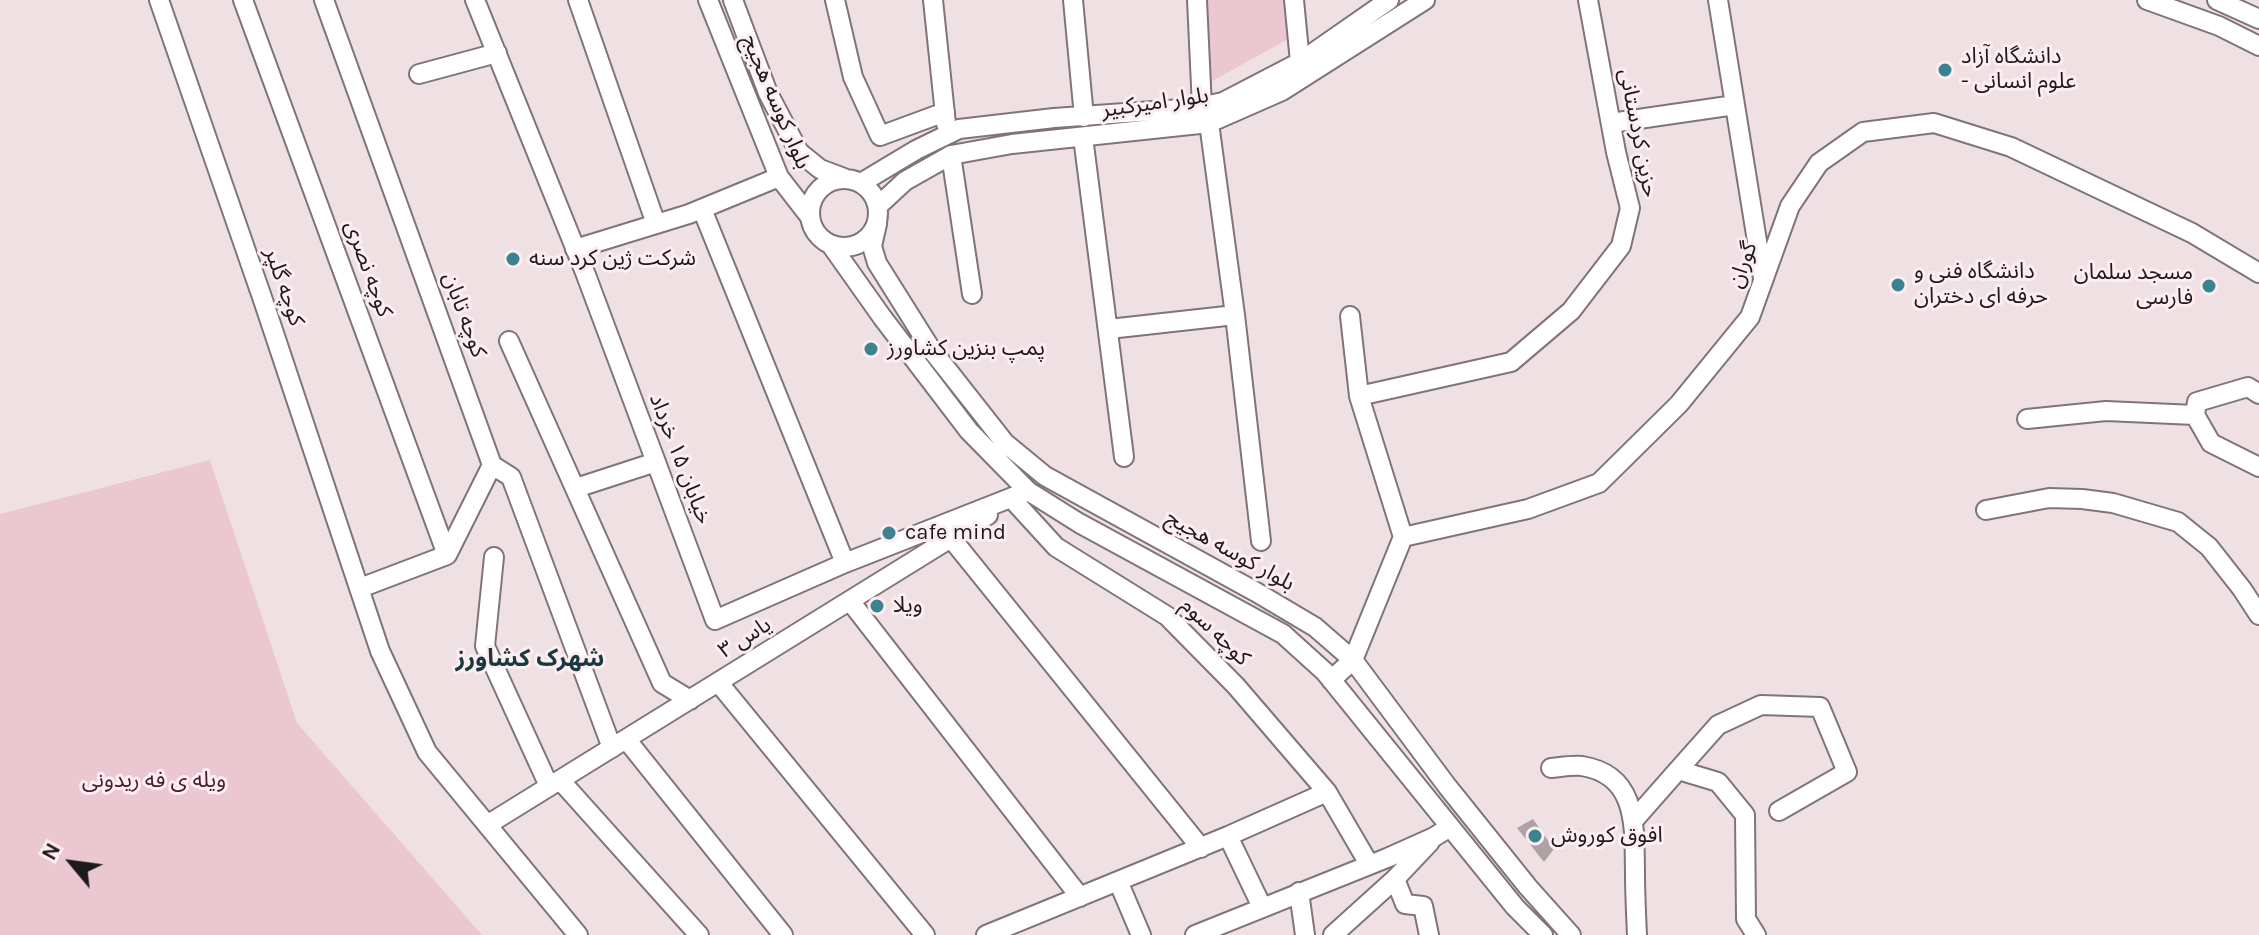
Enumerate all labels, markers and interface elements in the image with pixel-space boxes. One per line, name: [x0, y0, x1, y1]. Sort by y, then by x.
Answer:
street label: بلوار کوسه هجیج: [736, 31, 816, 173]
place label: دانشگاه آزاد - علوم انسانی: [1961, 44, 2076, 96]
marker: دانشگاه آزاد - علوم انسانی: [1936, 61, 1954, 79]
street label: حزین کردستانی: [1613, 66, 1663, 200]
street label: بلوار امیرکبیر: [1100, 82, 1210, 124]
street label: کوچه نصری: [338, 217, 398, 321]
street label: گوران: [1723, 238, 1763, 292]
street label: کوچه گلپر: [258, 244, 310, 330]
place label: شرکت ژین کرد سنه: [529, 246, 696, 272]
marker: شرکت ژین کرد سنه: [504, 250, 522, 268]
place label: دانشگاه فنی و حرفه ای دختران: [1914, 259, 2048, 310]
place label: مسجد سلمان فارسی: [2074, 260, 2193, 312]
street label: کوچه تابان: [436, 269, 492, 361]
marker: دانشگاه فنی و حرفه ای دختران: [1889, 276, 1907, 294]
marker: مسجد سلمان فارسی: [2200, 277, 2218, 295]
place label: پمپ بنزین کشاورز: [887, 336, 1045, 362]
marker: پمپ بنزین کشاورز: [862, 340, 880, 358]
street label: خیابان ۱۵ خرداد: [643, 390, 717, 528]
street label: بلوار کوسه هجیج: [1161, 505, 1299, 597]
place label: cafe mind: [905, 520, 1006, 546]
marker: cafe mind: [880, 524, 898, 542]
street label: کوچه سوم: [1175, 592, 1255, 672]
place label: ویلا: [893, 593, 923, 619]
marker: ویلا: [868, 597, 886, 615]
street label: یاس ۳: [714, 612, 776, 664]
district label: شهرک کشاورز: [456, 645, 604, 673]
park label: ویله ی فه ریدونی: [82, 768, 226, 794]
north arrow: [32, 823, 112, 903]
place label: افوق کوروش: [1551, 823, 1663, 849]
marker: افوق کوروش: [1526, 827, 1544, 845]
text: N: [36, 838, 66, 865]

